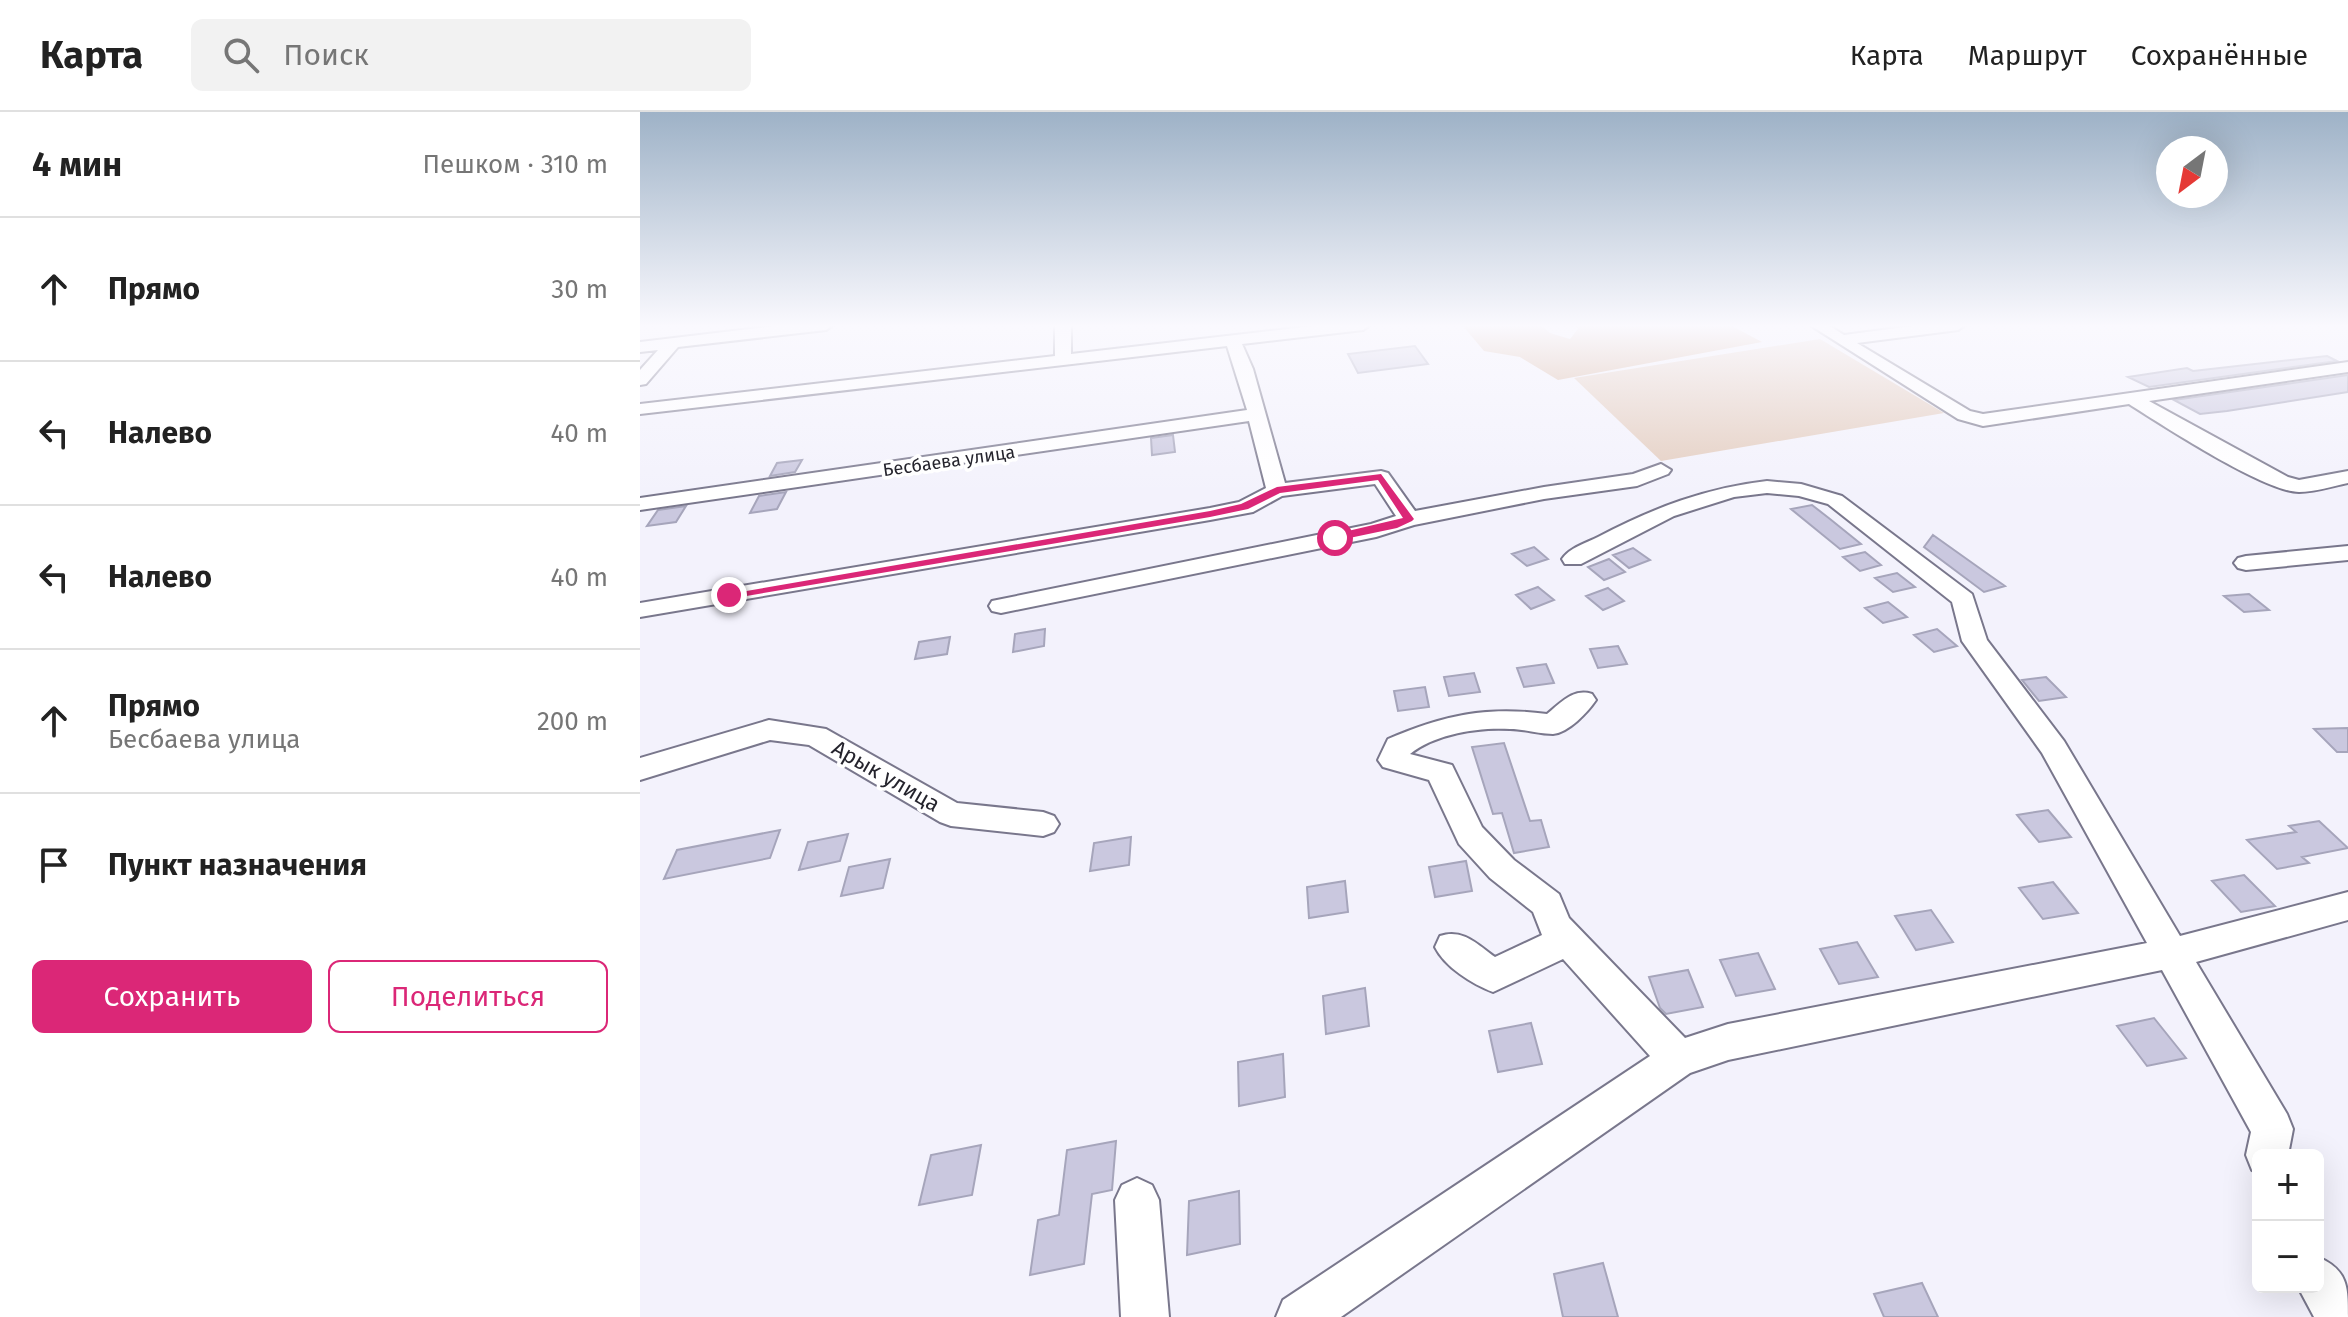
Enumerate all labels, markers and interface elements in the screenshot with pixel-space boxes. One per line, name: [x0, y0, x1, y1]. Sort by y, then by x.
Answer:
search box: [191, 19, 751, 91]
text: Карта: [40, 32, 143, 78]
icon: search: [219, 33, 263, 77]
text: Поиск: [283, 37, 369, 73]
text: Карта: [1850, 39, 1924, 72]
text: Маршрут: [1968, 39, 2087, 72]
text: Сохранённые: [2131, 39, 2308, 72]
north arrow: [2156, 136, 2228, 208]
text: 4 мин: [32, 144, 122, 185]
text: Пешком · 310 m: [422, 149, 608, 180]
icon: ahead: [32, 267, 76, 311]
text: Прямо: [108, 271, 200, 307]
text: 30 m: [551, 274, 608, 305]
icon: left: [32, 411, 76, 455]
text: Налево: [108, 415, 212, 451]
text: 40 m: [550, 418, 608, 449]
street label: Бесбаева улица: [881, 441, 1017, 481]
route start: [1317, 520, 1353, 556]
icon: left: [32, 555, 76, 599]
text: Налево: [108, 559, 212, 595]
text: 40 m: [550, 562, 608, 593]
route end: [711, 577, 747, 613]
text: Прямо: [108, 688, 200, 724]
icon: ahead: [32, 699, 76, 743]
text: 200 m: [537, 706, 608, 737]
text: Бесбаева улица: [108, 724, 300, 755]
street label: Арык улица: [827, 734, 945, 818]
icon: arrive: [32, 843, 76, 887]
text: Пункт назначения: [108, 847, 367, 883]
button: Сохранить: [32, 960, 312, 1033]
button: Поделиться: [328, 960, 608, 1033]
map controls: [2252, 1149, 2324, 1293]
button: +: [2252, 1149, 2324, 1221]
button: −: [2252, 1221, 2324, 1293]

